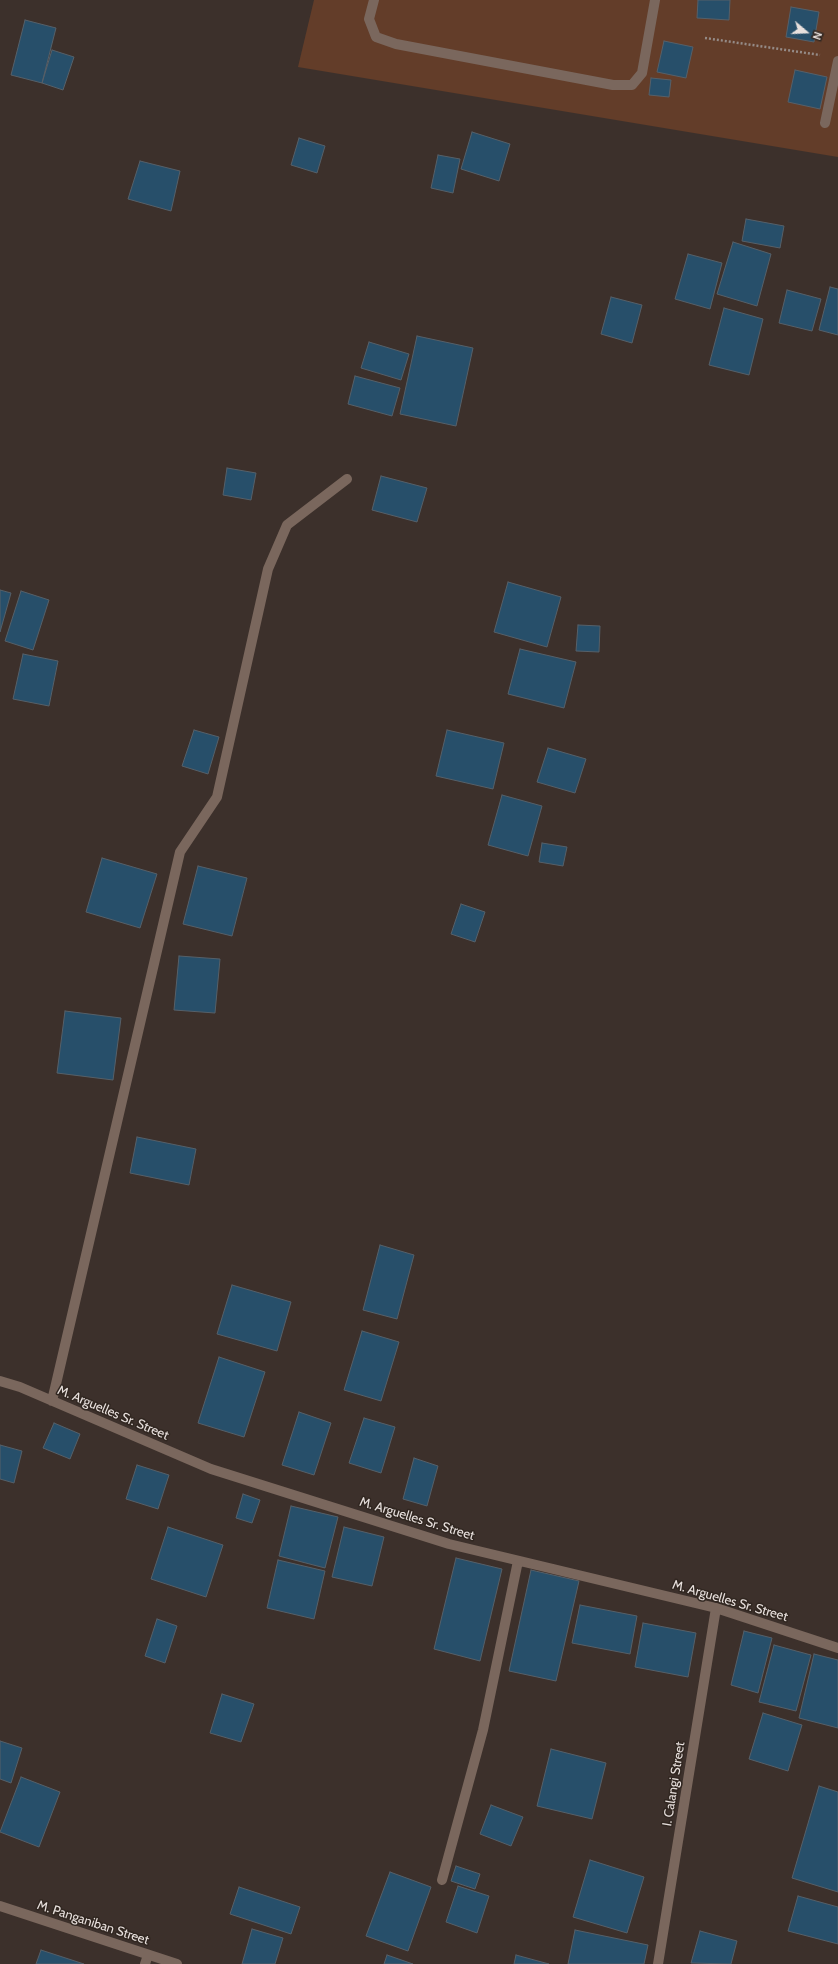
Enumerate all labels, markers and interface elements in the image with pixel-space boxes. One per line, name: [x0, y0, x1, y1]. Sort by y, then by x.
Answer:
north arrow: [786, 12, 826, 52]
text: N: [809, 30, 825, 42]
street label: M. Arguelles Sr. Street: [55, 1382, 171, 1444]
street label: M. Arguelles Sr. Street: [358, 1494, 476, 1544]
street label: M. Arguelles Sr. Street: [670, 1577, 790, 1625]
street label: I. Calangi Street: [660, 1741, 688, 1827]
street label: M. Panganiban Street: [35, 1898, 151, 1948]

